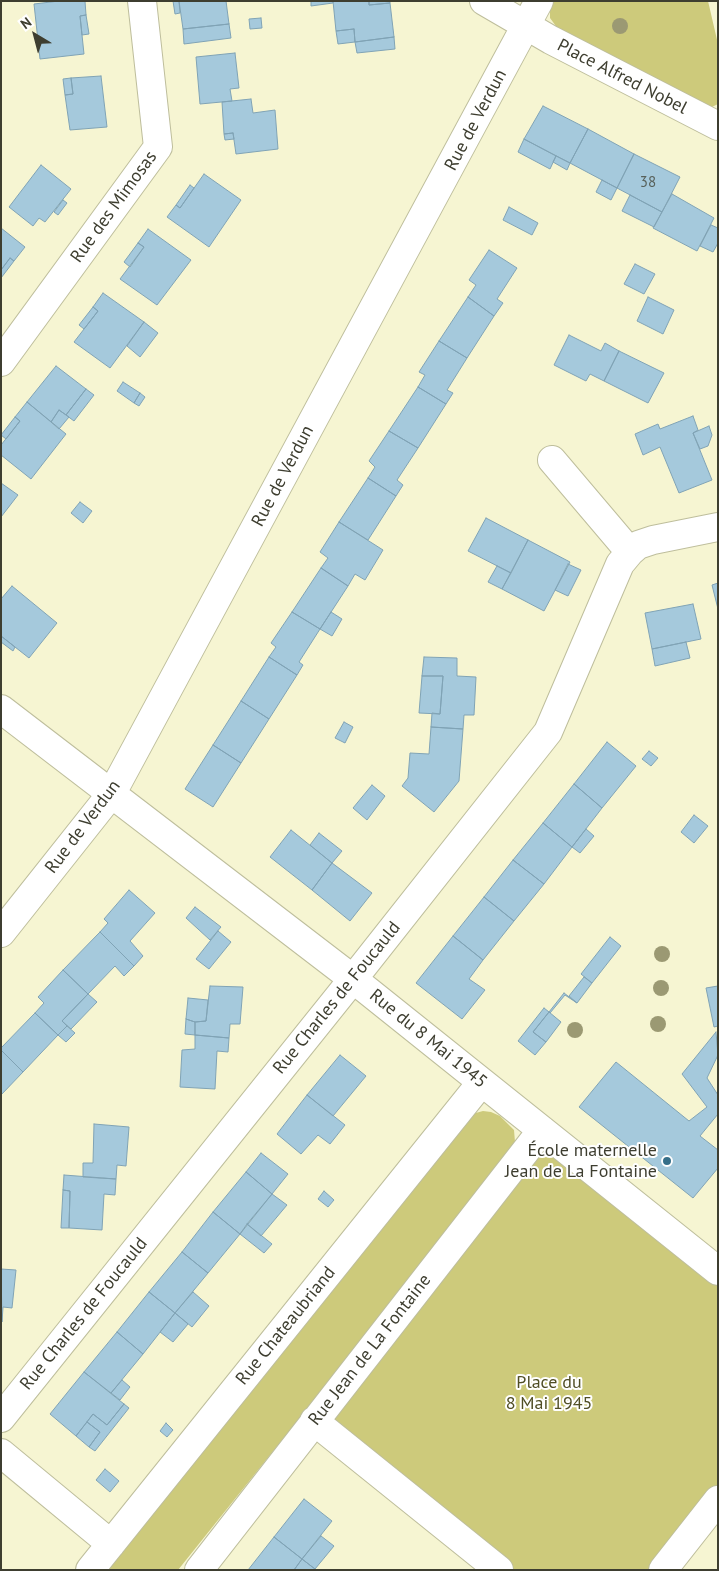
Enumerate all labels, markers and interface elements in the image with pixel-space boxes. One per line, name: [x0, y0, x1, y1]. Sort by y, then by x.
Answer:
north arrow: [10, 10, 60, 60]
text: N: [17, 13, 35, 33]
street label: Place Alfred Nobel: [553, 35, 691, 119]
street label: Rue de Verdun: [440, 66, 512, 174]
street label: Rue des Mimosas: [66, 147, 162, 267]
house number: 38: [640, 174, 656, 192]
street label: Rue de Verdun: [247, 422, 319, 530]
street label: Rue de Verdun: [41, 776, 125, 878]
street label: Rue Charles de Foucauld: [269, 917, 405, 1079]
street label: Rue du 8 Mai 1945: [365, 985, 491, 1093]
place label: École maternelle Jean de La Fontaine: [505, 1140, 657, 1182]
marker: École maternelle Jean de La Fontaine: [661, 1155, 673, 1167]
street label: Rue Charles de Foucauld: [16, 1233, 152, 1395]
street label: Rue Chateaubriand: [232, 1262, 340, 1390]
street label: Rue Jean de La Fontaine: [304, 1270, 436, 1430]
park label: Place du 8 Mai 1945: [506, 1372, 592, 1415]

